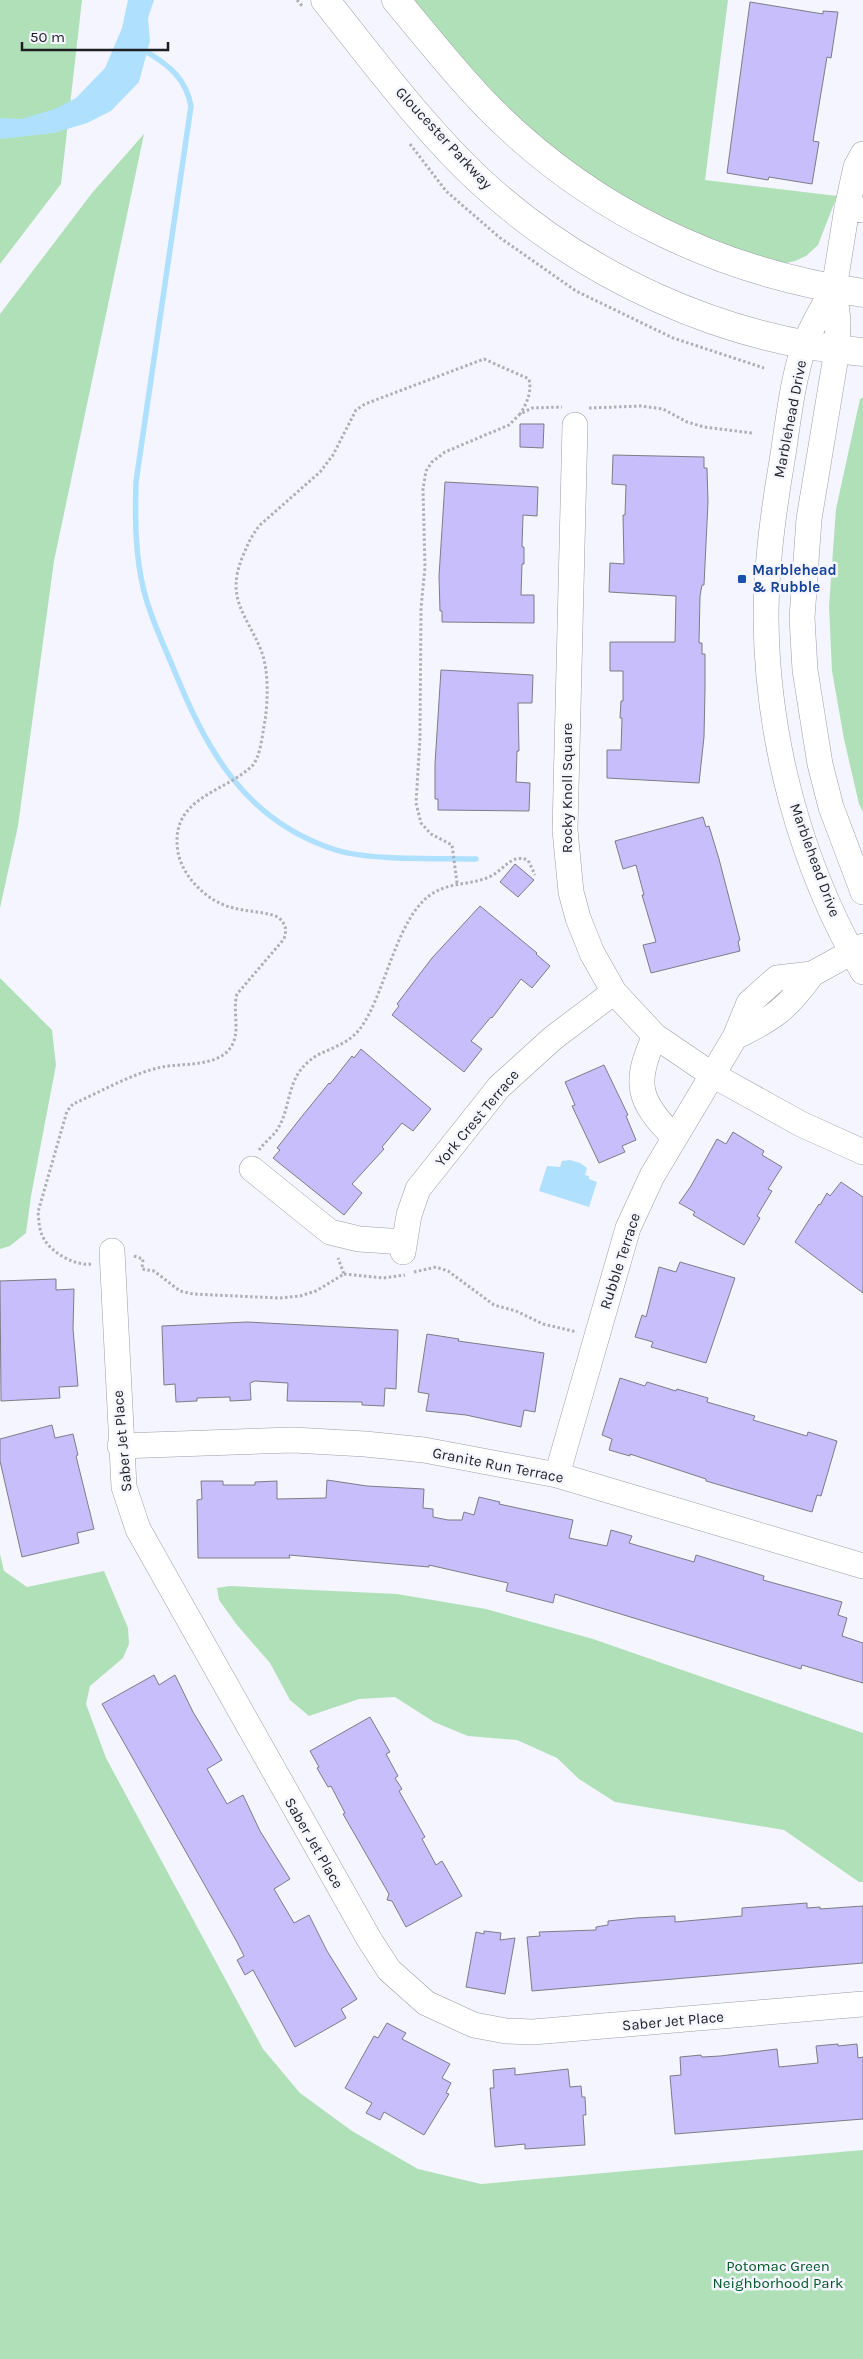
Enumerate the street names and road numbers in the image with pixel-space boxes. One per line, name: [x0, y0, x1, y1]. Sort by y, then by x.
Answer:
street label: Gloucester Parkway: [392, 83, 496, 193]
street label: Marblehead Drive: [770, 359, 810, 479]
street label: Rocky Knoll Square: [558, 723, 576, 853]
street label: Marblehead Drive: [786, 801, 844, 919]
street label: York Crest Terrace: [431, 1066, 523, 1170]
street label: Rubble Terrace: [596, 1211, 644, 1311]
street label: Saber Jet Place: [109, 1389, 135, 1493]
street label: Granite Run Terrace: [431, 1443, 565, 1487]
street label: Saber Jet Place: [281, 1794, 347, 1892]
street label: Saber Jet Place: [621, 2008, 725, 2034]

